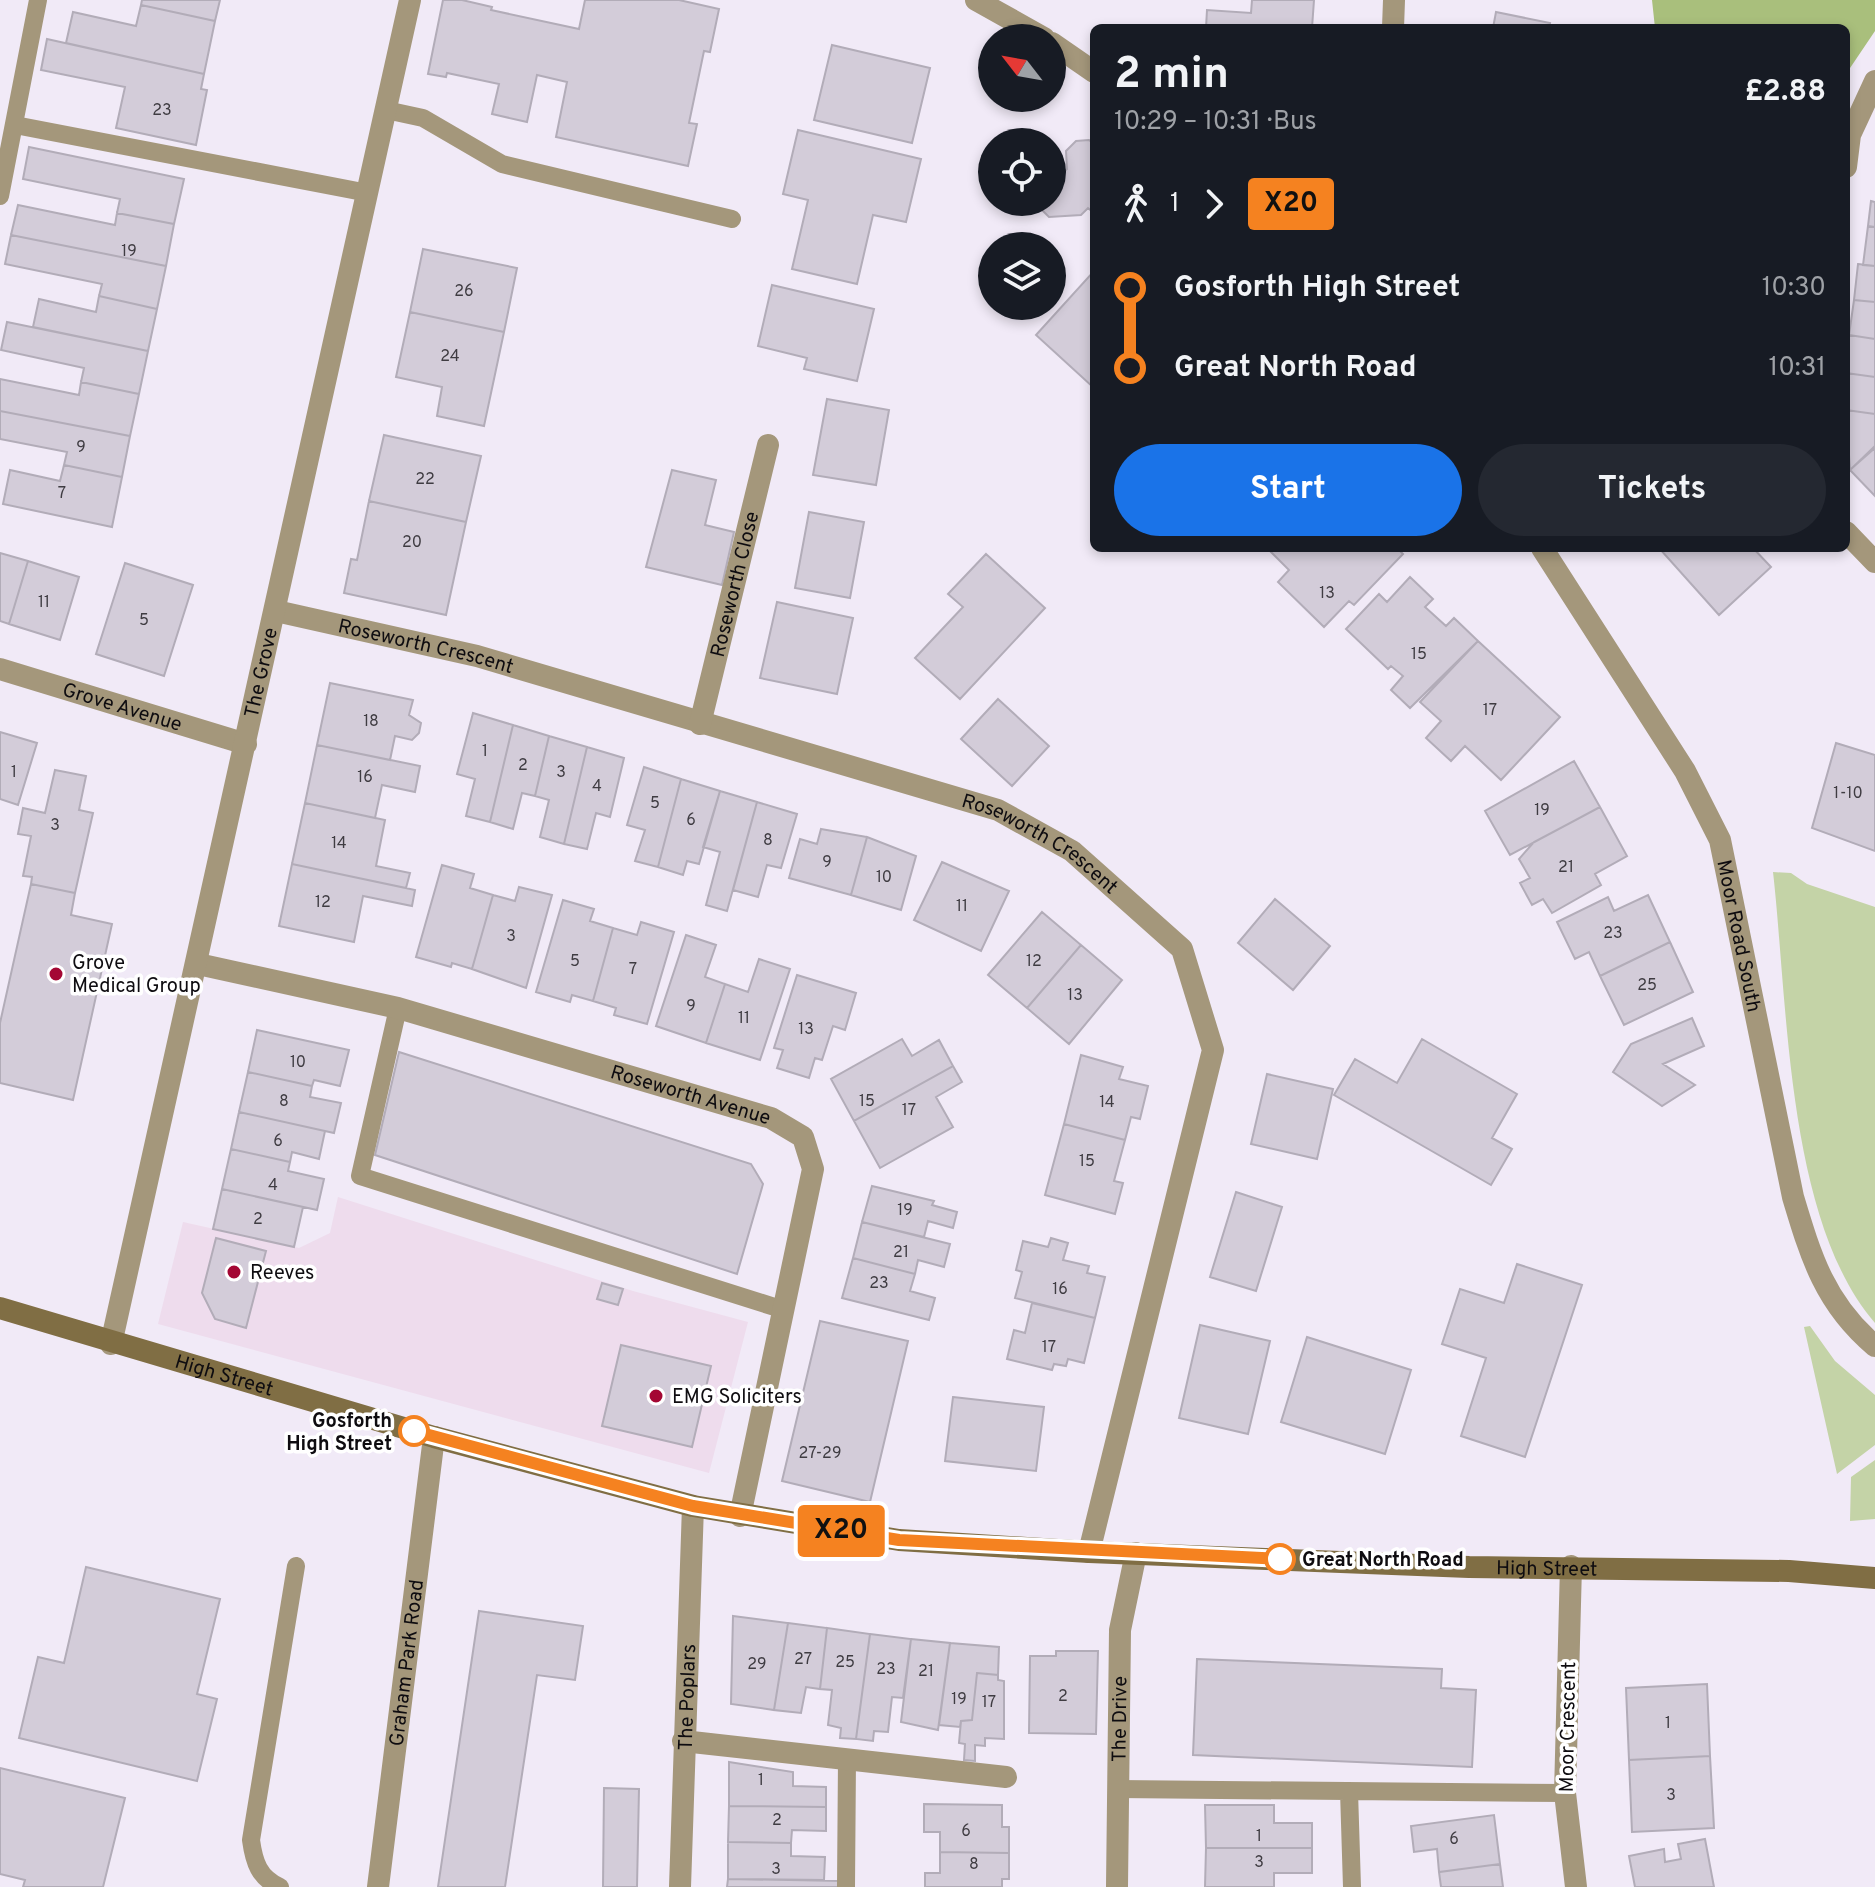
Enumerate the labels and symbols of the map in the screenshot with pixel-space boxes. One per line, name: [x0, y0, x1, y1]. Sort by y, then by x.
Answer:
north arrow: [978, 24, 1066, 112]
house number: 23: [152, 101, 172, 121]
house number: 19: [121, 242, 137, 262]
house number: 26: [454, 282, 474, 302]
house number: 24: [440, 347, 460, 367]
house number: 9: [76, 438, 86, 458]
house number: 22: [415, 470, 435, 490]
house number: 7: [58, 484, 66, 504]
street label: Roseworth Close: [706, 509, 766, 660]
house number: 20: [402, 533, 422, 553]
house number: 13: [1319, 584, 1335, 604]
house number: 11: [38, 593, 50, 613]
house number: 5: [139, 611, 149, 631]
street label: Roseworth Crescent: [335, 614, 516, 681]
street label: The Grove: [240, 625, 285, 720]
house number: 15: [1411, 645, 1427, 665]
street label: Grove Avenue: [59, 678, 185, 739]
house number: 17: [1483, 701, 1497, 721]
house number: 18: [363, 712, 379, 732]
house number: 1: [482, 742, 488, 762]
house number: 2: [518, 756, 528, 776]
house number: 1: [11, 763, 17, 783]
house number: 3: [556, 763, 566, 783]
house number: 16: [357, 768, 373, 788]
house number: 4: [592, 777, 602, 797]
house number: 1-10: [1833, 784, 1863, 804]
street label: Roseworth Crescent: [958, 789, 1123, 901]
house number: 5: [650, 794, 660, 814]
house number: 19: [1534, 801, 1550, 821]
house number: 6: [686, 811, 696, 831]
house number: 3: [50, 816, 60, 836]
house number: 8: [763, 831, 773, 851]
house number: 14: [331, 834, 347, 854]
house number: 9: [822, 853, 832, 873]
house number: 21: [1558, 858, 1574, 878]
street label: Moor Road South: [1709, 858, 1766, 1015]
house number: 10: [876, 868, 892, 888]
house number: 12: [315, 893, 331, 913]
house number: 11: [956, 897, 968, 917]
house number: 23: [1603, 924, 1623, 944]
house number: 3: [506, 927, 516, 947]
place label: Grove Medical Group: [72, 951, 201, 1000]
house number: 5: [570, 952, 580, 972]
house number: 12: [1026, 952, 1042, 972]
house number: 7: [629, 960, 637, 980]
marker: Grove Medical Group: [47, 965, 65, 983]
house number: 25: [1637, 976, 1657, 996]
house number: 13: [1067, 986, 1083, 1006]
house number: 9: [686, 997, 696, 1017]
house number: 11: [738, 1009, 750, 1029]
house number: 13: [798, 1020, 814, 1040]
house number: 10: [290, 1053, 306, 1073]
street label: Roseworth Avenue: [607, 1060, 773, 1132]
house number: 8: [279, 1092, 289, 1112]
house number: 15: [859, 1092, 875, 1112]
house number: 14: [1099, 1093, 1115, 1113]
house number: 17: [902, 1101, 916, 1121]
house number: 6: [273, 1132, 283, 1152]
house number: 15: [1079, 1152, 1095, 1172]
house number: 4: [268, 1176, 278, 1196]
house number: 19: [897, 1201, 913, 1221]
house number: 2: [253, 1210, 263, 1230]
house number: 21: [893, 1243, 909, 1263]
place label: Reeves: [250, 1261, 314, 1287]
marker: Reeves: [225, 1263, 243, 1281]
house number: 23: [869, 1274, 889, 1294]
house number: 16: [1052, 1280, 1068, 1300]
house number: 17: [1042, 1338, 1056, 1358]
street label: High Street: [171, 1350, 276, 1403]
place label: EMG Soliciters: [672, 1385, 802, 1411]
marker: EMG Soliciters: [647, 1387, 665, 1405]
place label: Gosforth High Street: [286, 1409, 392, 1458]
marker: Gosforth High Street: [399, 1416, 429, 1446]
house number: 27-29: [799, 1444, 841, 1464]
line badge: X20: [795, 1505, 887, 1557]
marker: Great North Road: [1265, 1544, 1295, 1574]
place label: Great North Road: [1302, 1548, 1464, 1574]
street label: High Street: [1496, 1556, 1598, 1584]
street label: Graham Park Road: [385, 1578, 431, 1748]
street label: The Poplars: [674, 1643, 703, 1751]
house number: 27: [794, 1650, 812, 1670]
house number: 25: [835, 1653, 855, 1673]
house number: 29: [747, 1655, 767, 1675]
house number: 23: [876, 1660, 896, 1680]
street label: Moor Crescent: [1555, 1661, 1583, 1793]
house number: 21: [918, 1662, 934, 1682]
street label: The Drive: [1107, 1676, 1134, 1762]
house number: 2: [1058, 1687, 1068, 1707]
house number: 19: [951, 1690, 967, 1710]
house number: 17: [982, 1693, 996, 1713]
house number: 1: [1665, 1714, 1671, 1734]
house number: 1: [758, 1771, 764, 1791]
house number: 3: [1666, 1786, 1676, 1806]
house number: 2: [772, 1811, 782, 1831]
house number: 6: [961, 1822, 971, 1842]
house number: 1: [1256, 1827, 1262, 1847]
house number: 6: [1449, 1830, 1459, 1850]
house number: 3: [1254, 1853, 1264, 1873]
house number: 8: [969, 1855, 979, 1875]
house number: 3: [771, 1860, 781, 1880]

